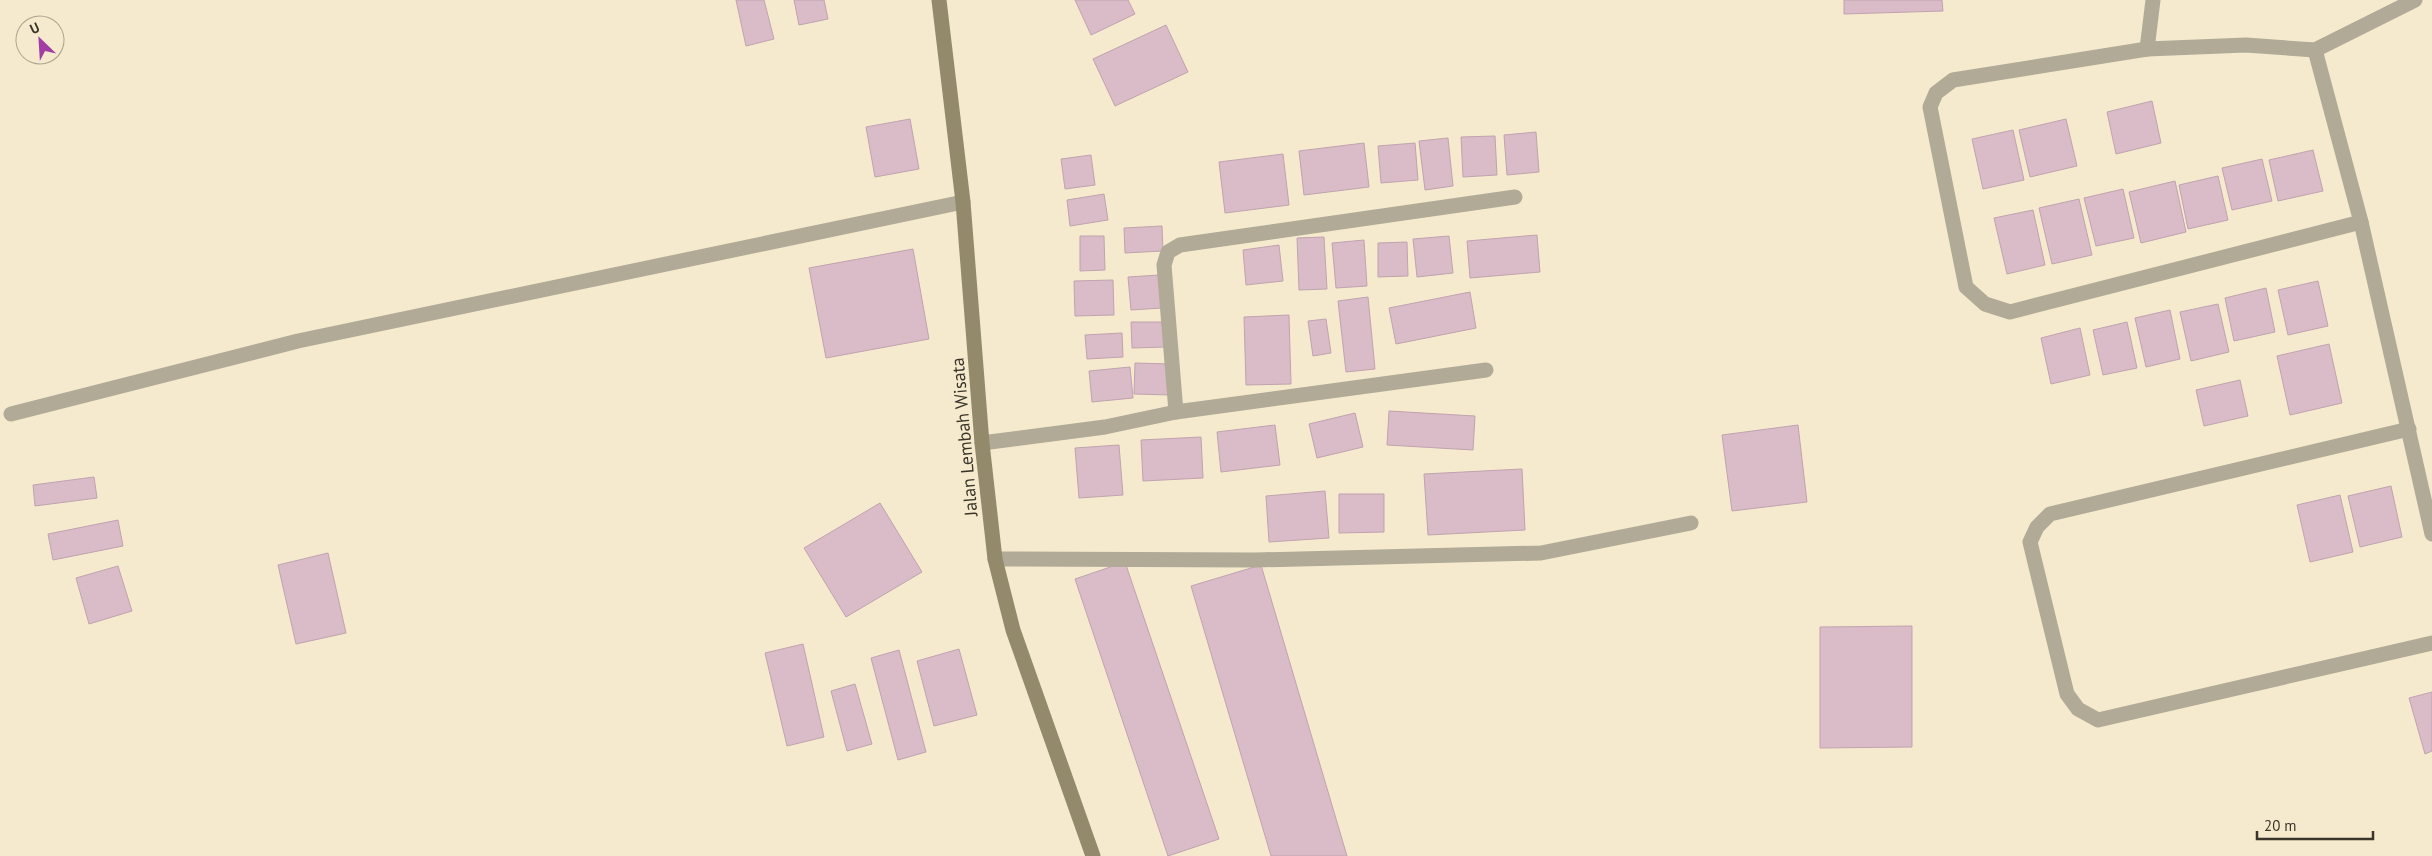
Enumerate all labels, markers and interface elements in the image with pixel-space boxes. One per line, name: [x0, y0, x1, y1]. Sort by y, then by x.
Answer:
north arrow: [15, 15, 65, 65]
text: U: [27, 18, 42, 38]
street label: Jalan Lembah Wisata: [946, 357, 982, 518]
scale bar: [2257, 808, 2373, 840]
text: 20 m: [2264, 816, 2297, 835]

